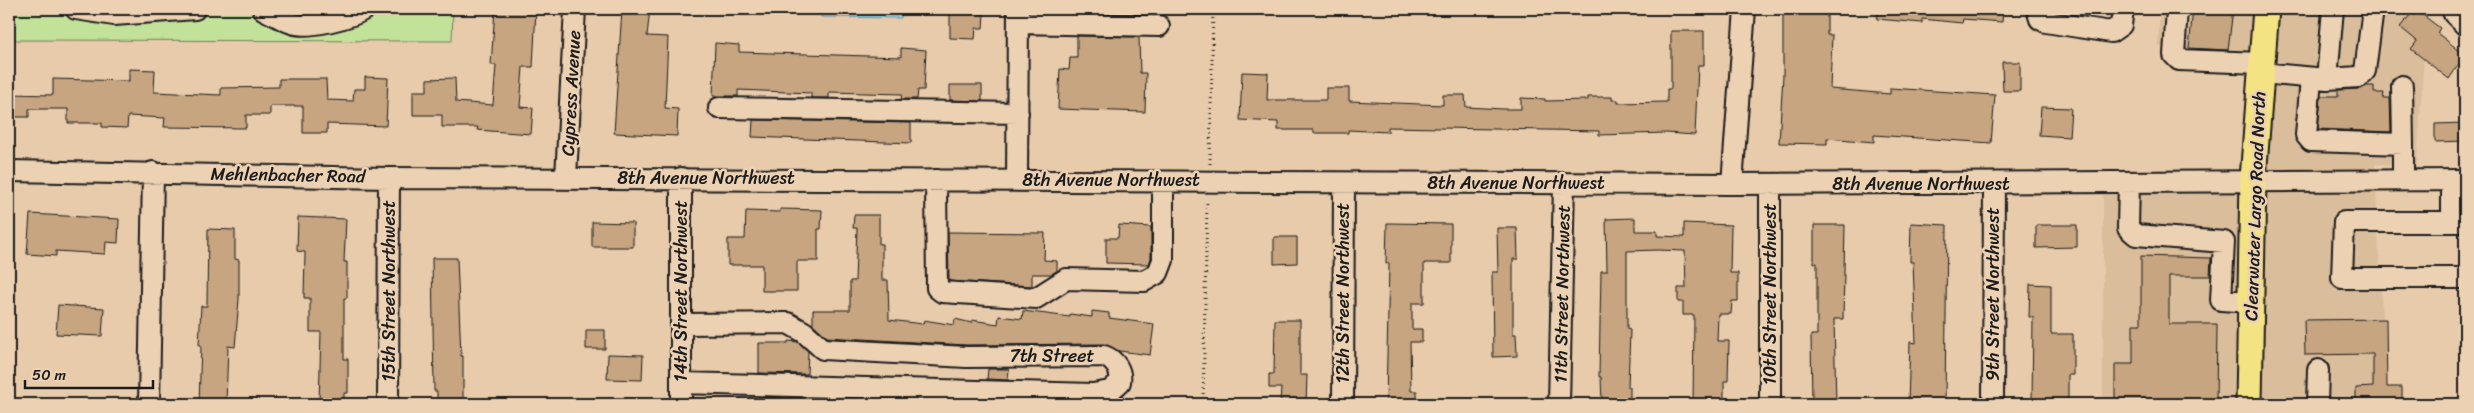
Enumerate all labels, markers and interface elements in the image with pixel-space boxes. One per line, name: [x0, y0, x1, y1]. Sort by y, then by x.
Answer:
street label: Cypress Avenue: [552, 29, 590, 157]
street label: Clearwater Largo Road North: [2235, 91, 2275, 321]
street label: Mehlenbacher Road: [210, 158, 367, 192]
street label: 8th Avenue Northwest: [617, 162, 795, 194]
street label: 8th Avenue Northwest: [1022, 164, 1200, 196]
street label: 8th Avenue Northwest: [1427, 167, 1605, 199]
street label: 8th Avenue Northwest: [1832, 168, 2010, 200]
street label: 15th Street Northwest: [373, 200, 405, 382]
street label: 14th Street Northwest: [665, 200, 697, 382]
street label: 12th Street Northwest: [1327, 202, 1359, 383]
street label: 10th Street Northwest: [1754, 203, 1786, 385]
street label: 11th Street Northwest: [1544, 204, 1580, 383]
street label: 9th Street Northwest: [1977, 207, 2009, 381]
street label: 7th Street: [1010, 340, 1094, 372]
scale bar: [25, 358, 152, 390]
text: 50 m: [32, 362, 67, 388]

